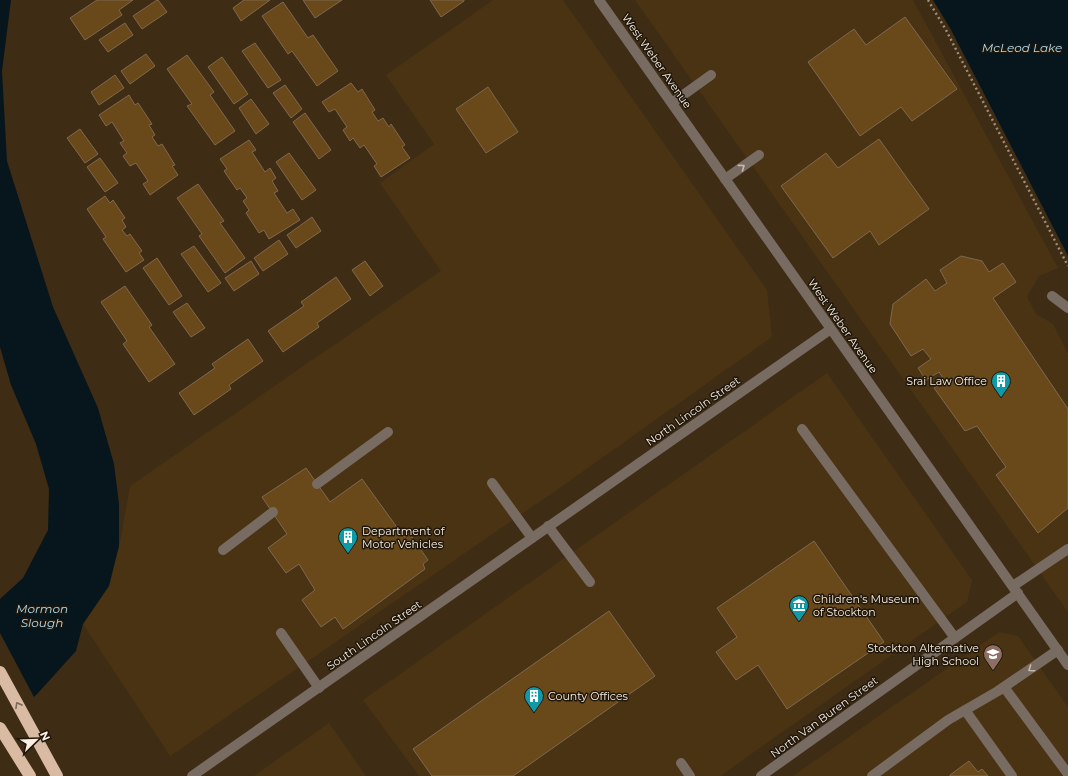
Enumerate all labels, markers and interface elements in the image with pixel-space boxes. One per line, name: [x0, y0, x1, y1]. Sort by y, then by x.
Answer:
street label: West Weber Avenue: [619, 11, 695, 111]
water label: McLeod Lake: [982, 40, 1062, 55]
one-way arrow: [738, 165, 745, 172]
street label: West Weber Avenue: [805, 276, 881, 376]
building icon: Srai Law Office: [990, 370, 1012, 398]
street label: North Lincoln Street: [643, 373, 743, 449]
place label: Srai Law Office: [906, 374, 987, 388]
place label: Department of Motor Vehicles: [362, 524, 446, 551]
building icon: Department of Motor Vehicles: [337, 526, 359, 554]
place label: Children's Museum of Stockton: [813, 592, 919, 619]
museum icon: Children's Museum of Stockton: [788, 594, 810, 622]
street label: South Lincoln Street: [324, 597, 424, 673]
water label: Mormon Slough: [16, 601, 68, 630]
place label: Stockton Alternative High School: [867, 641, 979, 668]
school or university icon: Stockton Alternative High School: [982, 643, 1004, 671]
one-way arrow: [1028, 664, 1035, 672]
street label: North Van Buren Street: [768, 673, 881, 761]
building icon: County Offices: [523, 685, 545, 713]
place label: County Offices: [548, 689, 629, 703]
one-way arrow: [15, 702, 22, 709]
north arrow: [16, 720, 56, 760]
text: N: [37, 729, 53, 743]

